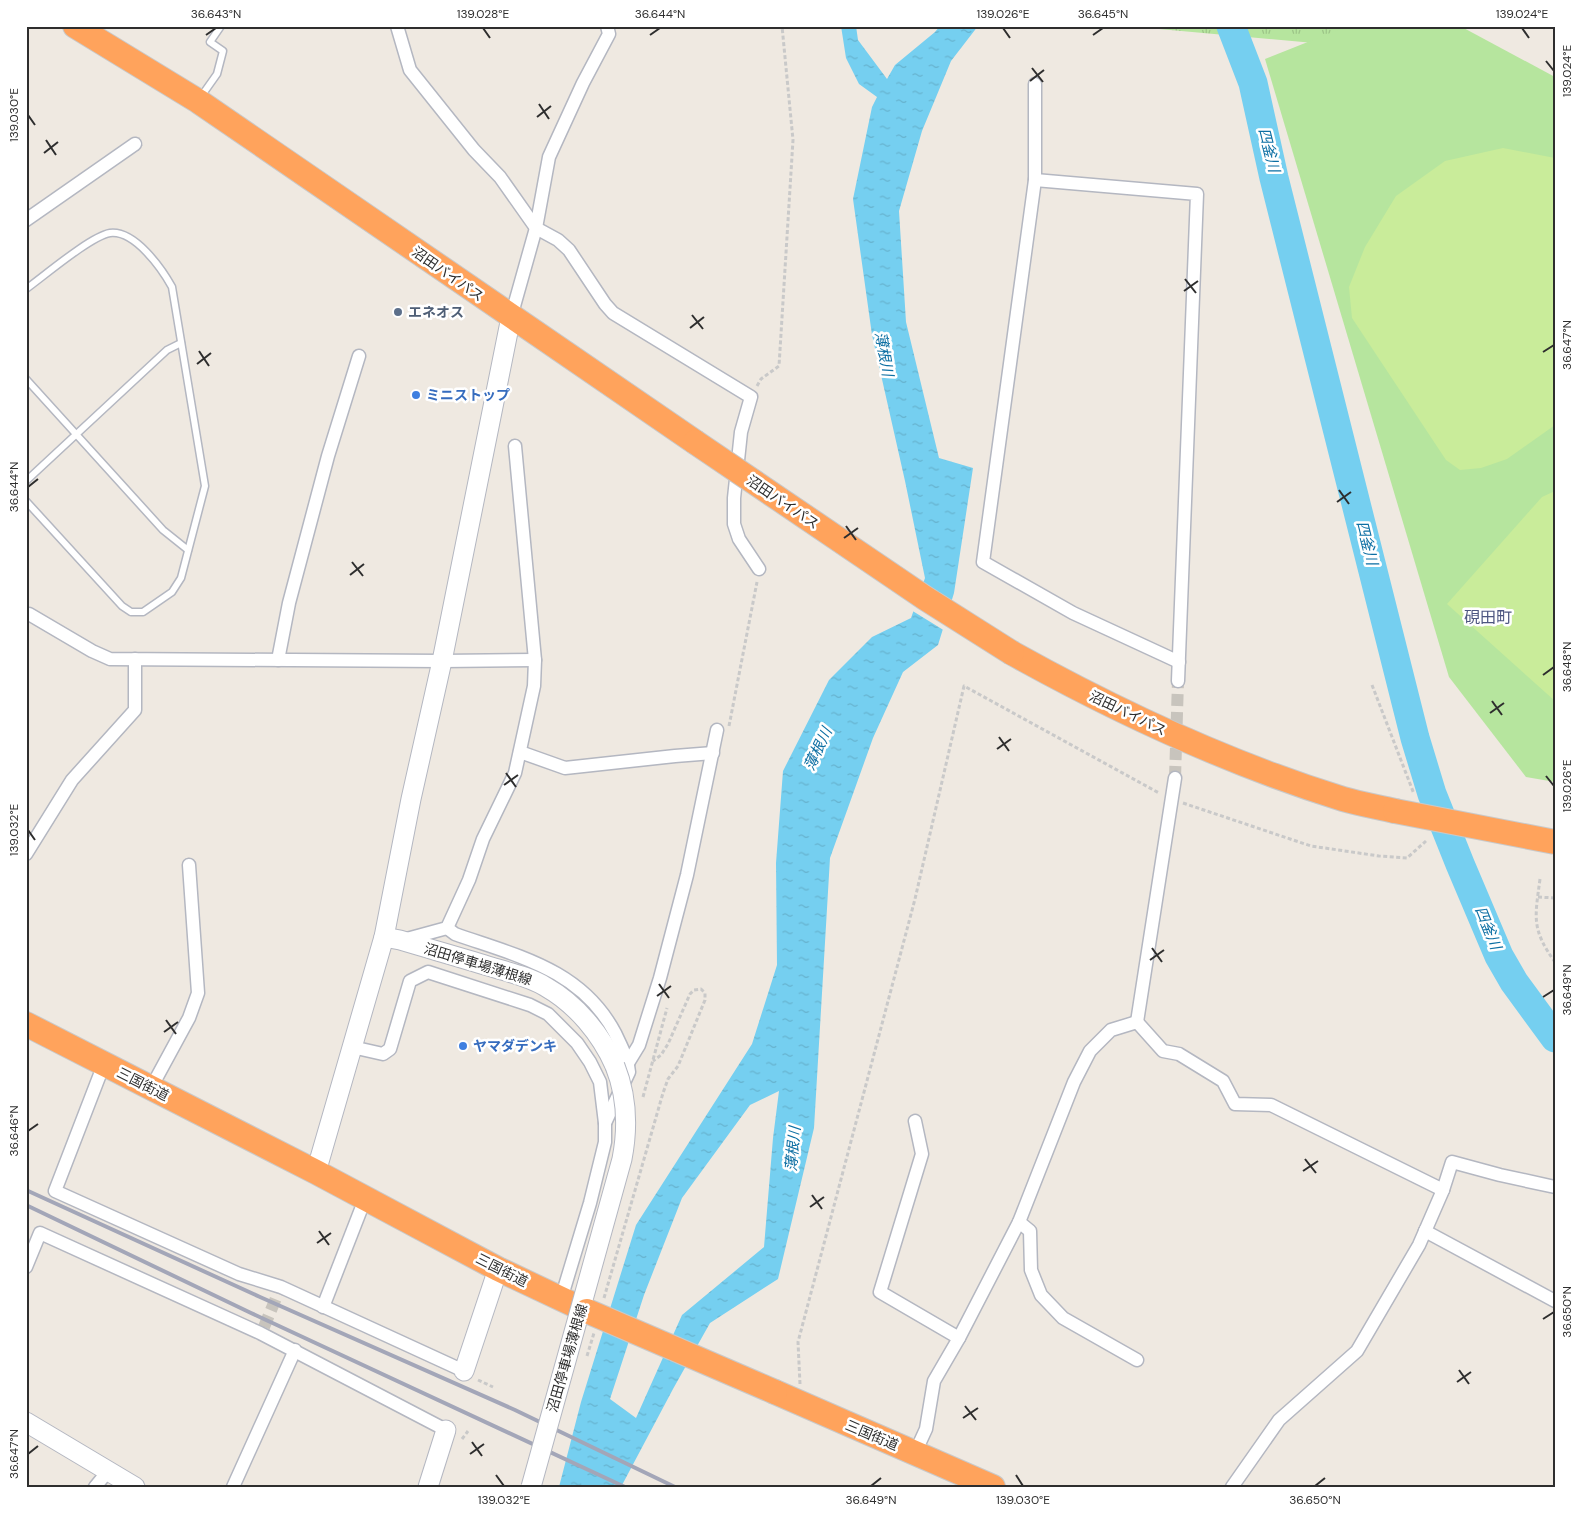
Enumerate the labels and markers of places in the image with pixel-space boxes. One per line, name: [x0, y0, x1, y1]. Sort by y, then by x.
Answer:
place label: エネオス: [408, 303, 464, 321]
marker: エネオス: [392, 306, 404, 318]
place label: ミニストップ: [426, 386, 510, 404]
marker: ミニストップ: [410, 389, 422, 401]
place label: ヤマダデンキ: [473, 1037, 557, 1055]
marker: ヤマダデンキ: [457, 1040, 469, 1052]

